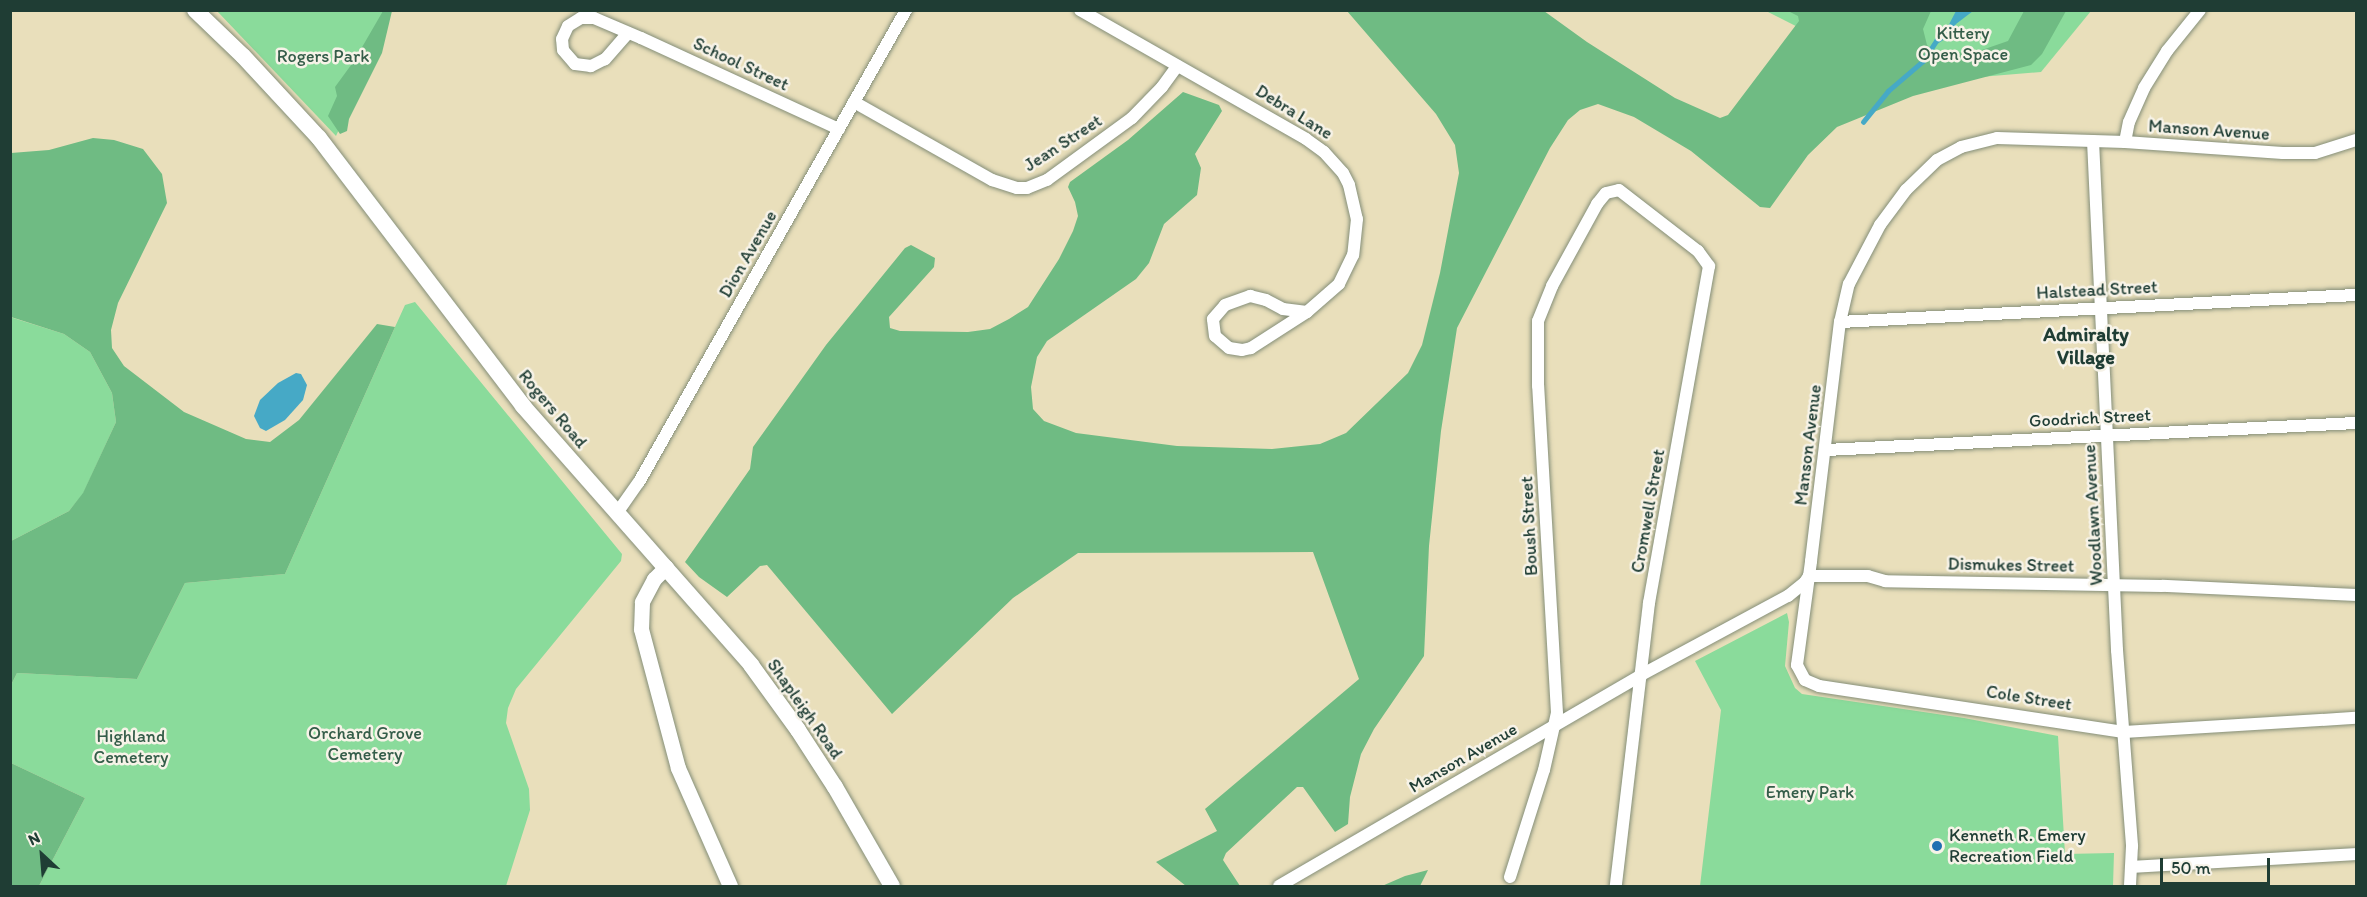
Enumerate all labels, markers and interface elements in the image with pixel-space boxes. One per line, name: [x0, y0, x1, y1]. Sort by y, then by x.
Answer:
park label: Kittery Open Space: [1918, 23, 2008, 66]
street label: School Street: [690, 32, 792, 96]
park label: Rogers Park: [277, 45, 369, 67]
street label: Debra Lane: [1251, 80, 1337, 144]
street label: Jean Street: [1020, 110, 1106, 176]
street label: Manson Avenue: [2148, 115, 2270, 145]
street label: Dion Avenue: [715, 207, 781, 301]
street label: Halstead Street: [2036, 276, 2158, 304]
district label: Admiralty Village: [2043, 322, 2129, 369]
street label: Rogers Road: [514, 365, 592, 453]
street label: Manson Avenue: [1790, 383, 1826, 507]
street label: Goodrich Street: [2029, 404, 2151, 432]
street label: Woodlawn Avenue: [2079, 444, 2107, 586]
street label: Cromwell Street: [1627, 448, 1669, 574]
street label: Boush Street: [1516, 476, 1542, 576]
street label: Dismukes Street: [1948, 553, 2074, 577]
street label: Shapleigh Road: [762, 655, 848, 763]
street label: Cole Street: [1985, 681, 2073, 715]
street label: Manson Avenue: [1405, 718, 1521, 798]
park label: Orchard Grove Cemetery: [308, 723, 422, 766]
park label: Highland Cemetery: [94, 726, 168, 768]
park label: Emery Park: [1766, 781, 1854, 803]
north arrow: [12, 825, 72, 885]
place label: Kenneth R. Emery Recreation Field: [1949, 825, 2086, 868]
text: N: [25, 827, 43, 849]
marker: Kenneth R. Emery Recreation Field: [1930, 839, 1944, 853]
scale bar: [2163, 846, 2272, 884]
text: 50 m: [2171, 857, 2211, 879]

